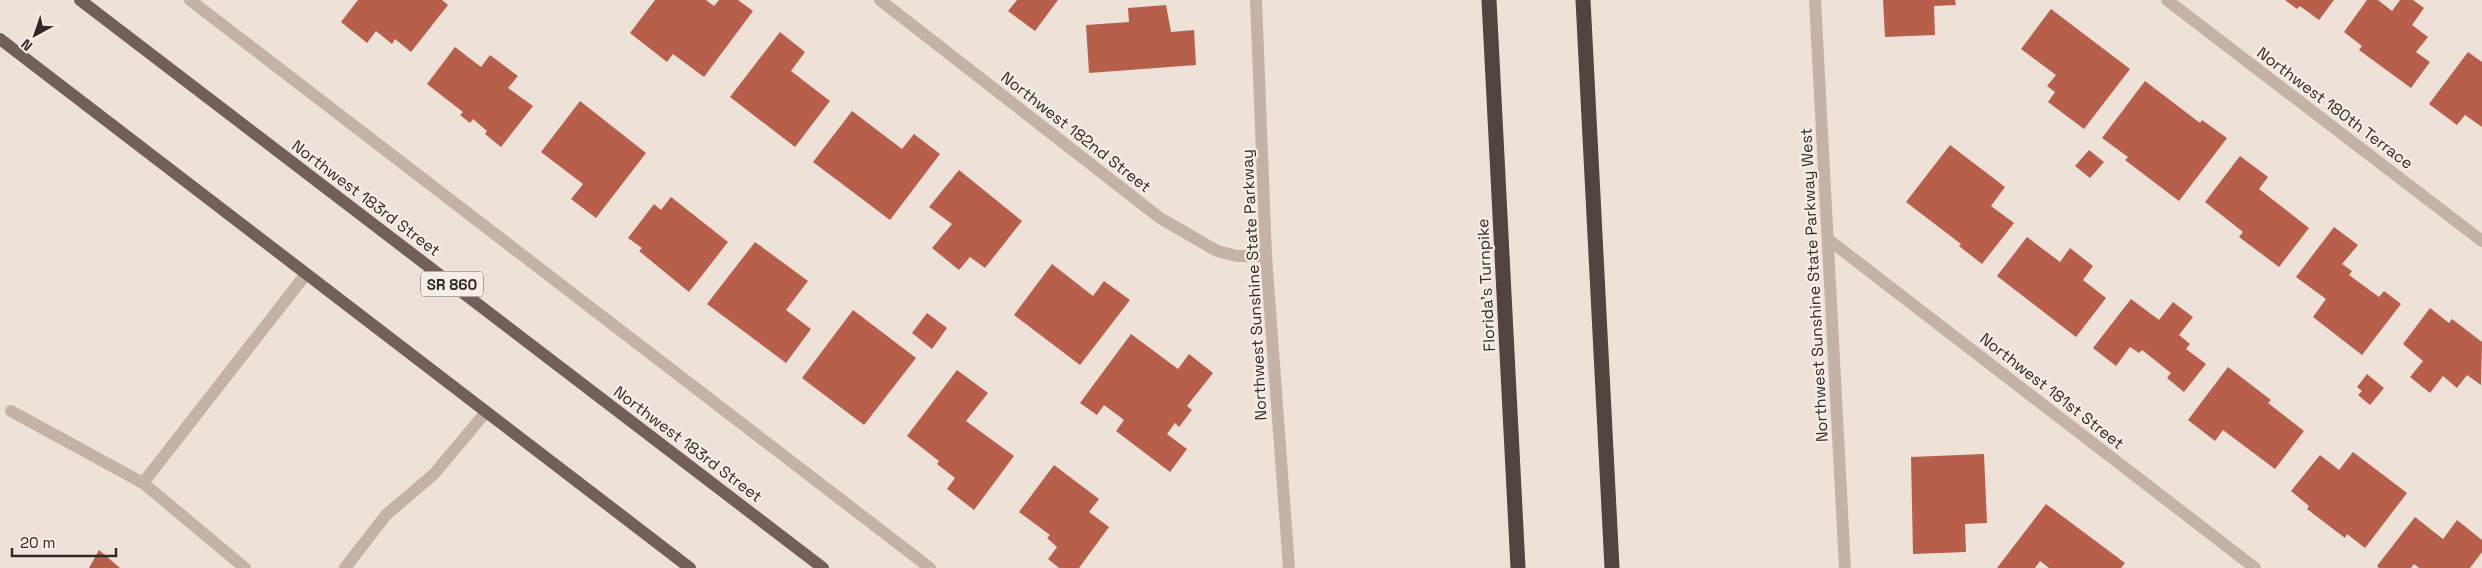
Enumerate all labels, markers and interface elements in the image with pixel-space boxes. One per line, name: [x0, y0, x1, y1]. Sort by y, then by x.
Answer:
north arrow: [10, 10, 60, 60]
text: N: [17, 35, 36, 55]
street label: Northwest 180th Terrace: [2253, 42, 2417, 174]
street label: Northwest 182nd Street: [997, 67, 1155, 197]
street label: Northwest Sunshine State Parkway West: [1795, 127, 1833, 443]
street label: Northwest 183rd Street: [287, 135, 445, 261]
street label: Northwest Sunshine State Parkway: [1236, 149, 1272, 421]
street label: Florida's Turnpike: [1472, 218, 1500, 352]
road number: SR 860: [421, 272, 483, 296]
street label: Northwest 181st Street: [1976, 328, 2128, 454]
street label: Northwest 183rd Street: [609, 381, 767, 507]
scale bar: [12, 526, 116, 558]
text: 20 m: [20, 533, 55, 552]

